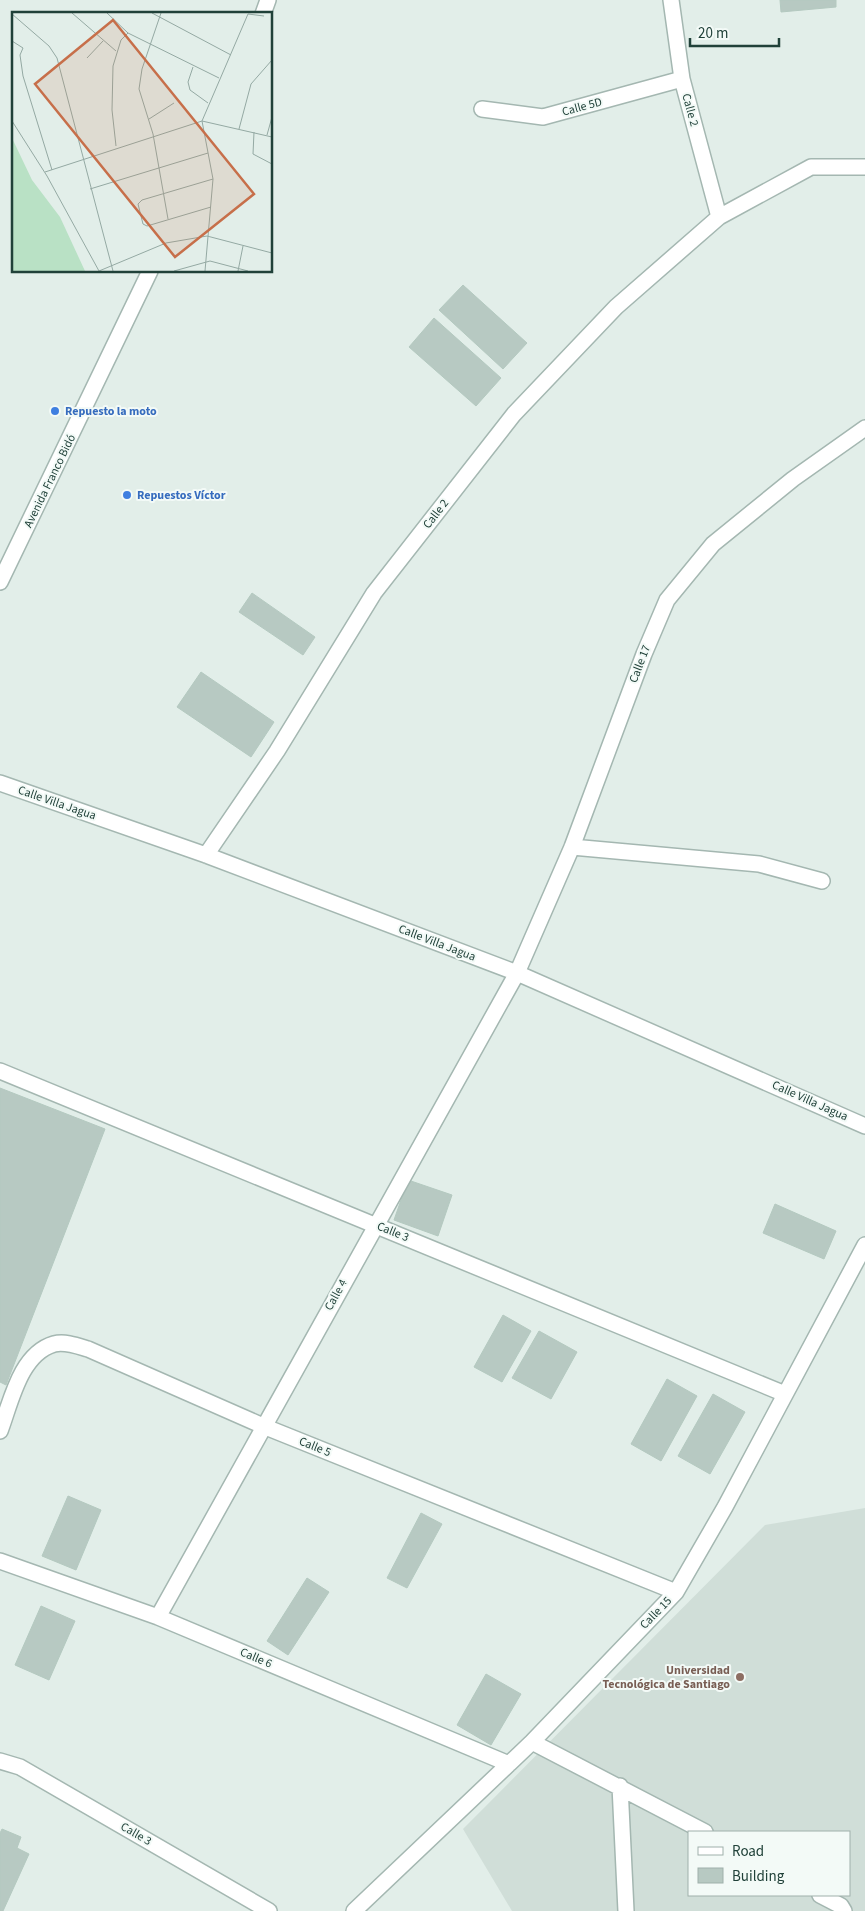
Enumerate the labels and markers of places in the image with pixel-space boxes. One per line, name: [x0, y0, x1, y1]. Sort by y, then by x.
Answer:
place label: Repuesto la moto: [65, 403, 157, 420]
marker: Repuesto la moto: [49, 405, 61, 417]
place label: Repuestos Víctor: [137, 487, 226, 504]
marker: Repuestos Víctor: [121, 489, 133, 501]
place label: Universidad Tecnológica de Santiago: [602, 1662, 730, 1693]
marker: Universidad Tecnológica de Santiago: [734, 1671, 746, 1683]

